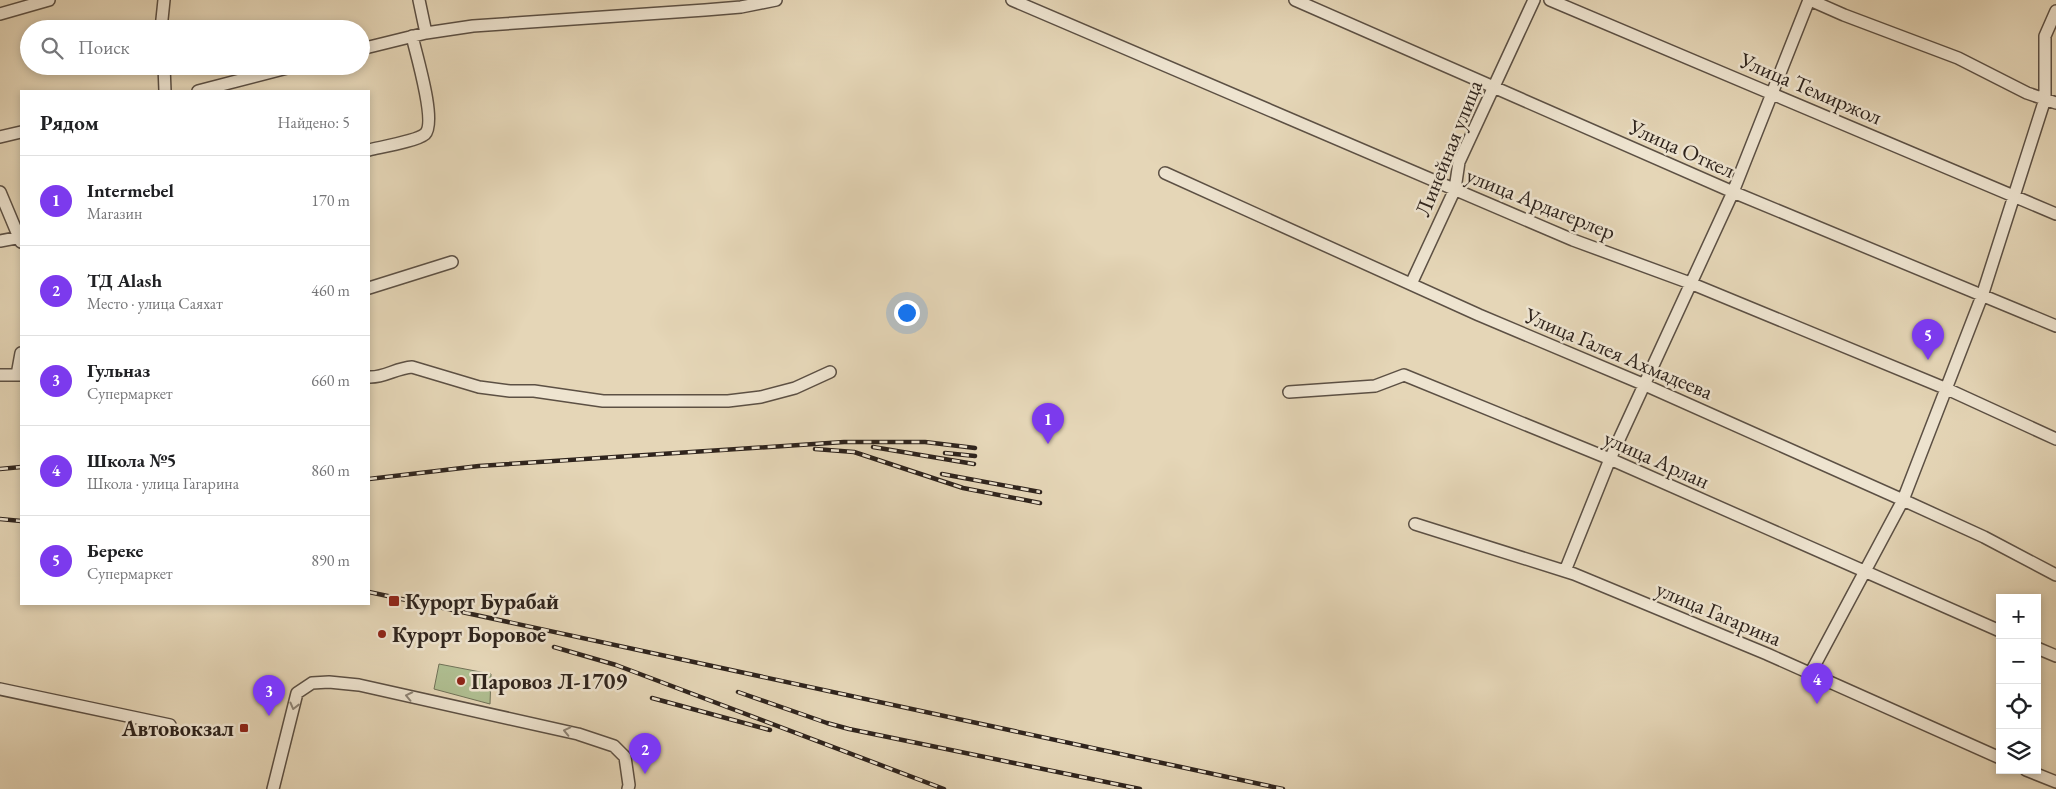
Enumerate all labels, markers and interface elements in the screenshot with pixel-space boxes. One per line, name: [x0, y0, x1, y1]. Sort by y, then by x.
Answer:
search box: [20, 20, 370, 75]
icon: search: [38, 34, 66, 62]
text: Поиск: [78, 35, 130, 60]
street label: Улица Темиржол: [1734, 45, 1887, 132]
street label: Линейная улица: [1408, 75, 1489, 221]
text: Рядом: [40, 109, 99, 136]
text: Найдено: 5: [278, 112, 350, 133]
street label: Улица Откел: [1623, 112, 1740, 185]
street label: улица Ардагерлер: [1462, 160, 1620, 247]
text: Intermebel: [87, 178, 174, 203]
text: 1: [52, 190, 60, 211]
text: 170 m: [311, 190, 350, 211]
text: Магазин: [87, 203, 142, 224]
text: ТД Alash: [87, 268, 162, 293]
text: 2: [52, 280, 60, 301]
text: 460 m: [311, 280, 350, 301]
text: Место · улица Саяхат: [87, 293, 223, 314]
your location: [894, 300, 920, 326]
street label: Улица Галея Ахмадеева: [1519, 300, 1718, 406]
pin: 5: [1912, 319, 1944, 360]
text: Гульназ: [87, 358, 150, 383]
text: 3: [52, 370, 60, 391]
text: 660 m: [311, 370, 350, 391]
text: Супермаркет: [87, 383, 173, 404]
pin: 1: [1032, 403, 1064, 444]
street label: улица Арлан: [1599, 423, 1714, 496]
text: Школа №5: [87, 448, 177, 473]
text: 4: [52, 460, 60, 481]
text: 860 m: [311, 460, 350, 481]
text: Школа · улица Гагарина: [87, 473, 239, 494]
text: Береке: [87, 538, 143, 563]
text: 5: [52, 550, 60, 571]
text: 890 m: [311, 550, 350, 571]
text: Супермаркет: [87, 563, 173, 584]
street label: улица Гагарина: [1652, 574, 1786, 653]
place label: Курорт Бурабай: [405, 587, 559, 616]
marker: Курорт Бурабай: [387, 594, 401, 608]
map controls: [1996, 594, 2041, 774]
button: +: [1996, 594, 2041, 639]
place label: Курорт Боровое: [392, 620, 546, 649]
marker: Курорт Боровое: [376, 628, 388, 640]
button: −: [1996, 639, 2041, 684]
pin: 4: [1801, 663, 1833, 704]
place label: Паровоз Л-1709: [471, 667, 627, 696]
pin: 3: [253, 675, 285, 716]
marker: Паровоз Л-1709: [455, 675, 467, 687]
button: locate: [1996, 684, 2041, 729]
one-way arrow: [404, 691, 413, 702]
one-way arrow: [289, 701, 300, 710]
place label: Автовокзал: [121, 714, 234, 743]
marker: Автовокзал: [238, 722, 250, 734]
one-way arrow: [563, 726, 572, 737]
button: layers: [1996, 729, 2041, 774]
pin: 2: [629, 733, 661, 774]

